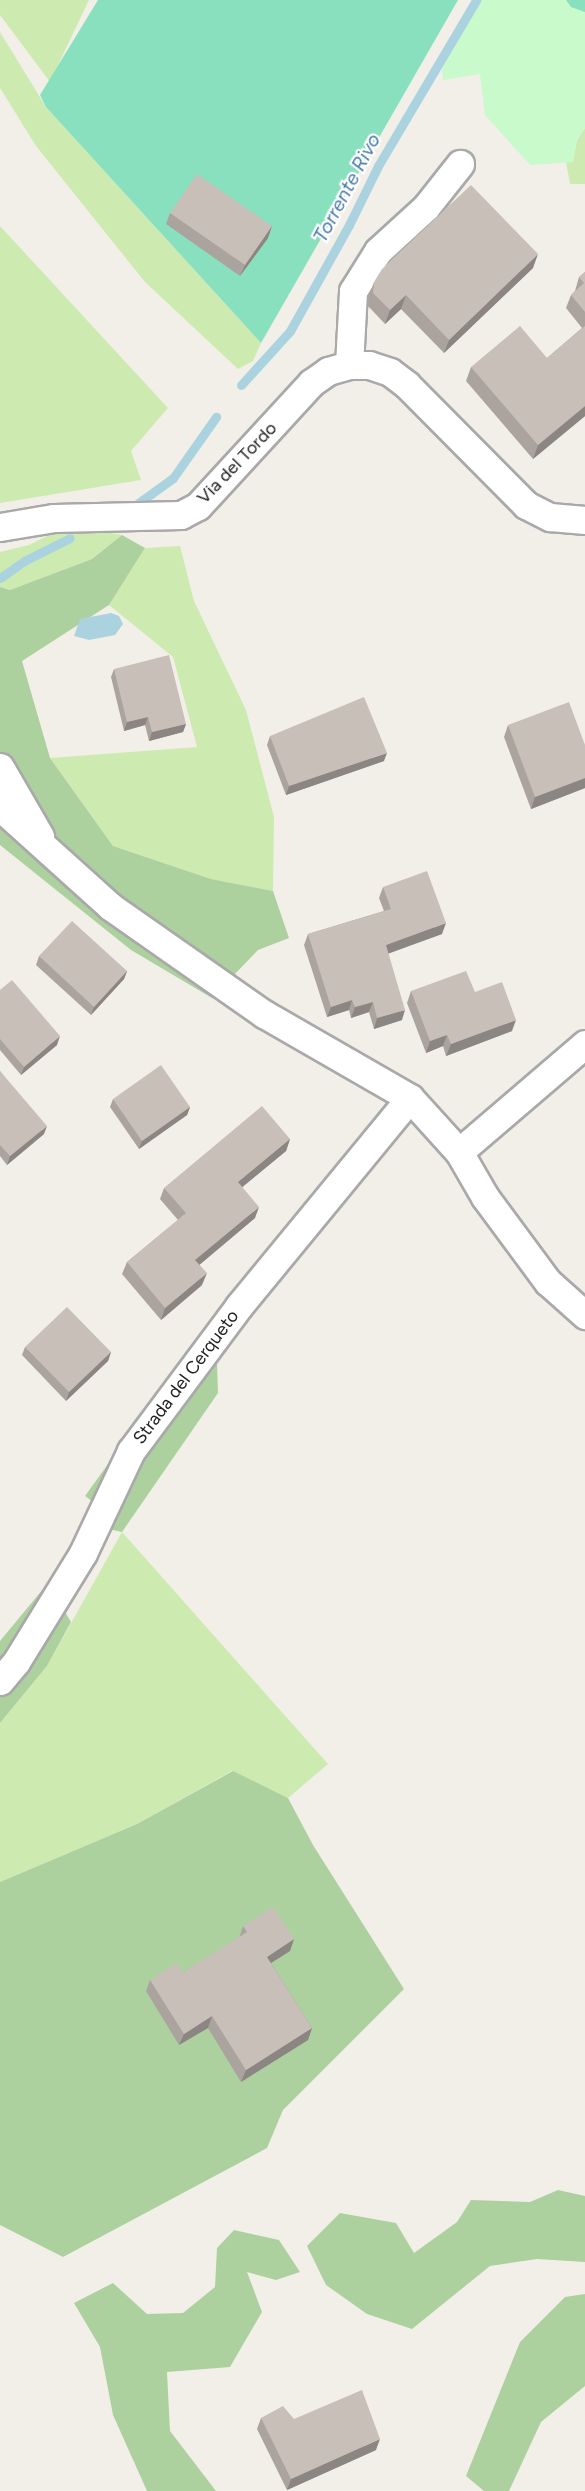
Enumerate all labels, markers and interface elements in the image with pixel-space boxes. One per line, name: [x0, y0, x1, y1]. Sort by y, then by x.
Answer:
water label: Torrente Rivo: [308, 130, 386, 246]
street label: Via del Tordo: [193, 418, 281, 508]
street label: Strada del Cerqueto: [128, 1306, 244, 1448]

